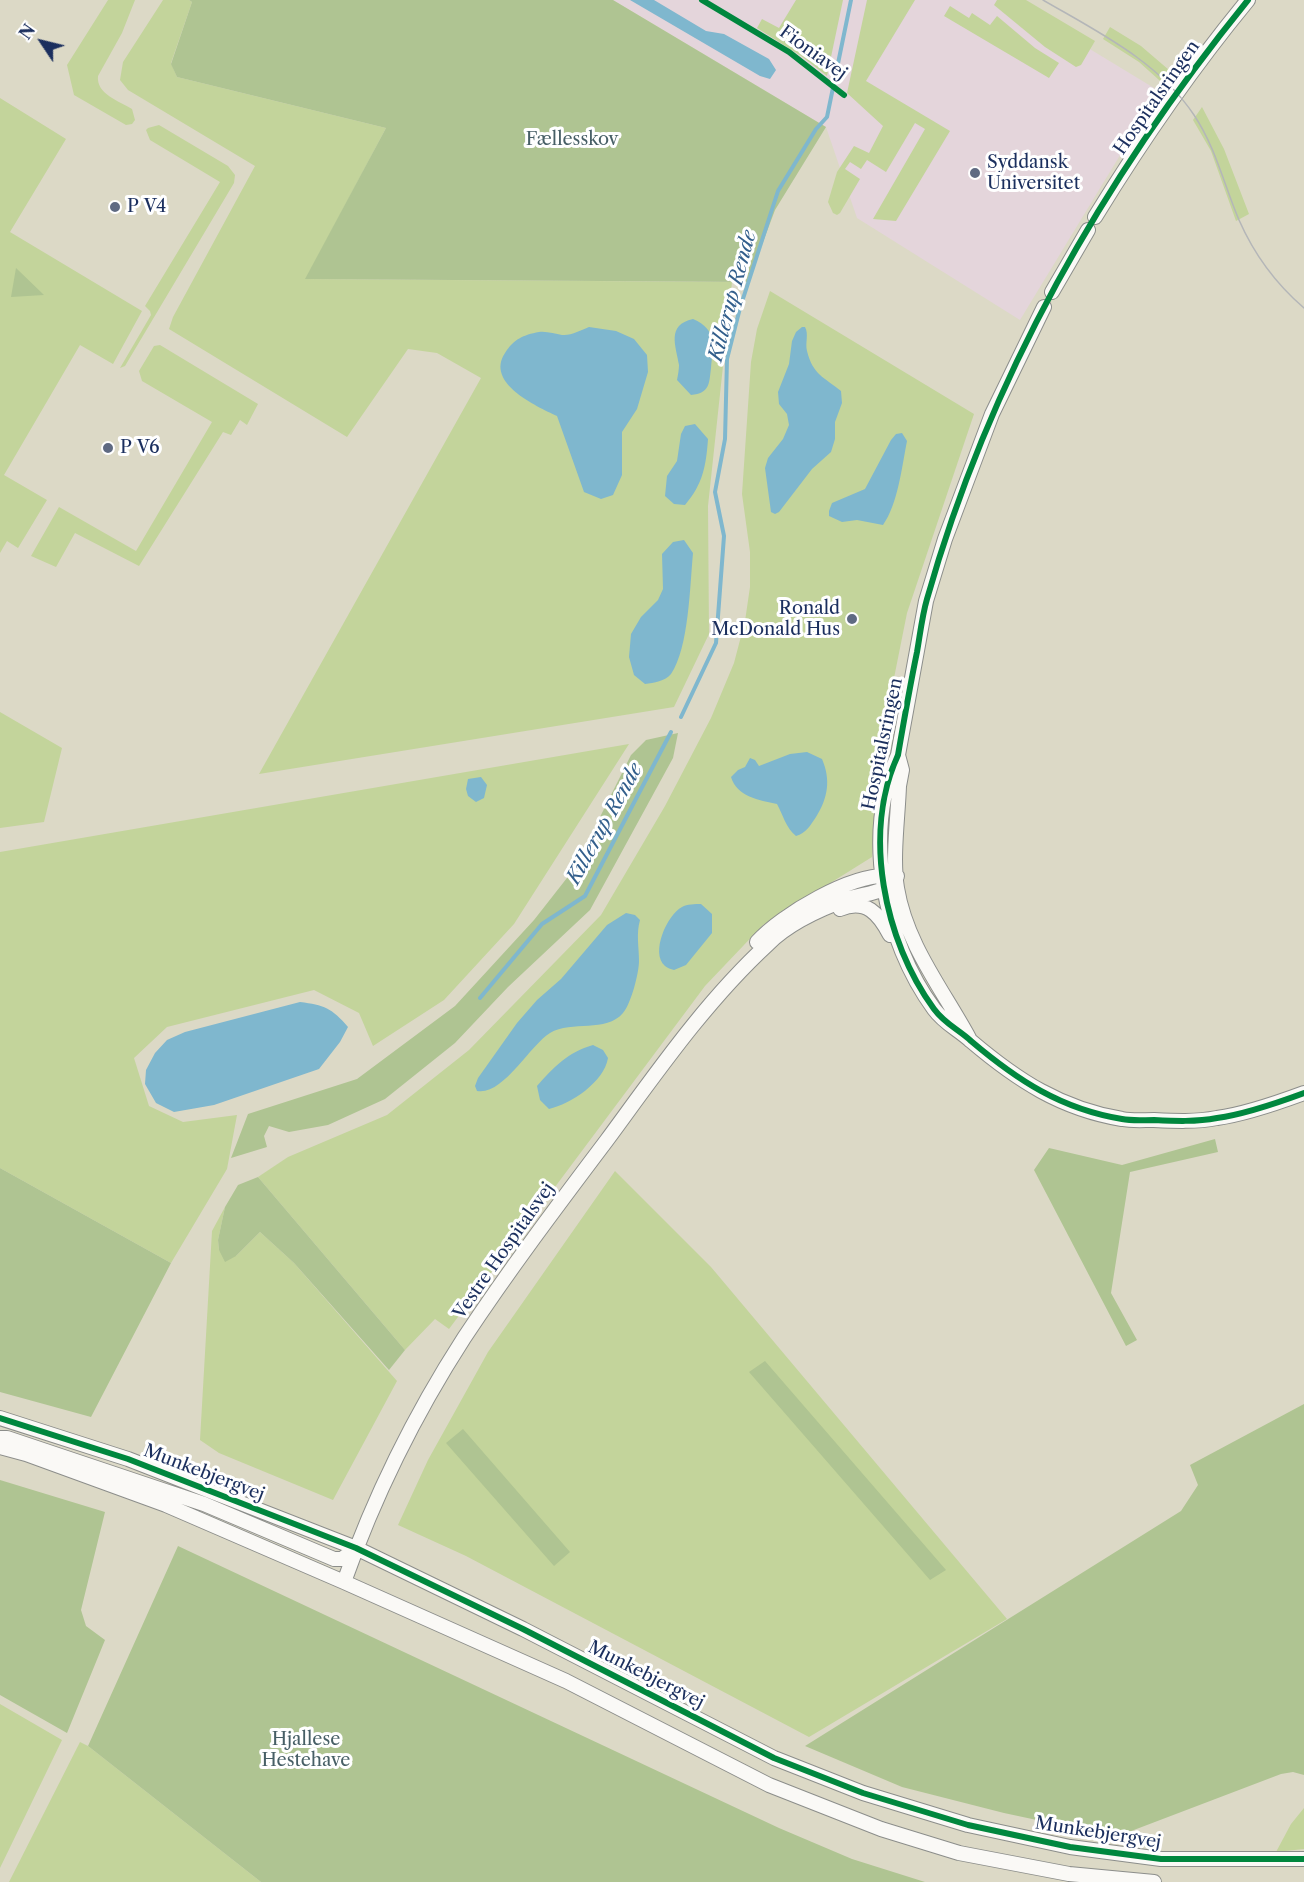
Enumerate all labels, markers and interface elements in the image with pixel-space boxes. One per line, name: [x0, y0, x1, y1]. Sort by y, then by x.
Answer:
north arrow: [12, 12, 72, 72]
text: N: [15, 20, 39, 43]
street label: Fioniavej: [775, 21, 851, 85]
street label: Hospitalsringen: [1110, 37, 1204, 159]
park label: Fællesskov: [526, 129, 618, 151]
place label: Syddansk Universitet: [987, 152, 1080, 195]
marker: Syddansk Universitet: [968, 166, 982, 180]
place label: P V4: [127, 196, 166, 218]
marker: P V4: [108, 200, 122, 214]
water label: Killerup Rende: [704, 228, 762, 364]
place label: P V6: [120, 437, 160, 459]
marker: P V6: [101, 441, 115, 455]
place label: Ronald McDonald Hus: [711, 598, 840, 640]
marker: Ronald McDonald Hus: [845, 612, 859, 626]
street label: Hospitalsringen: [858, 676, 908, 812]
water label: Killerup Rende: [562, 759, 648, 889]
street label: Vestre Hospitalsvej: [449, 1179, 559, 1323]
street label: Munkebjergvej: [141, 1440, 267, 1506]
street label: Munkebjergvej: [584, 1636, 708, 1714]
park label: Hjallese Hestehave: [262, 1729, 350, 1772]
street label: Munkebjergvej: [1033, 1812, 1163, 1854]

